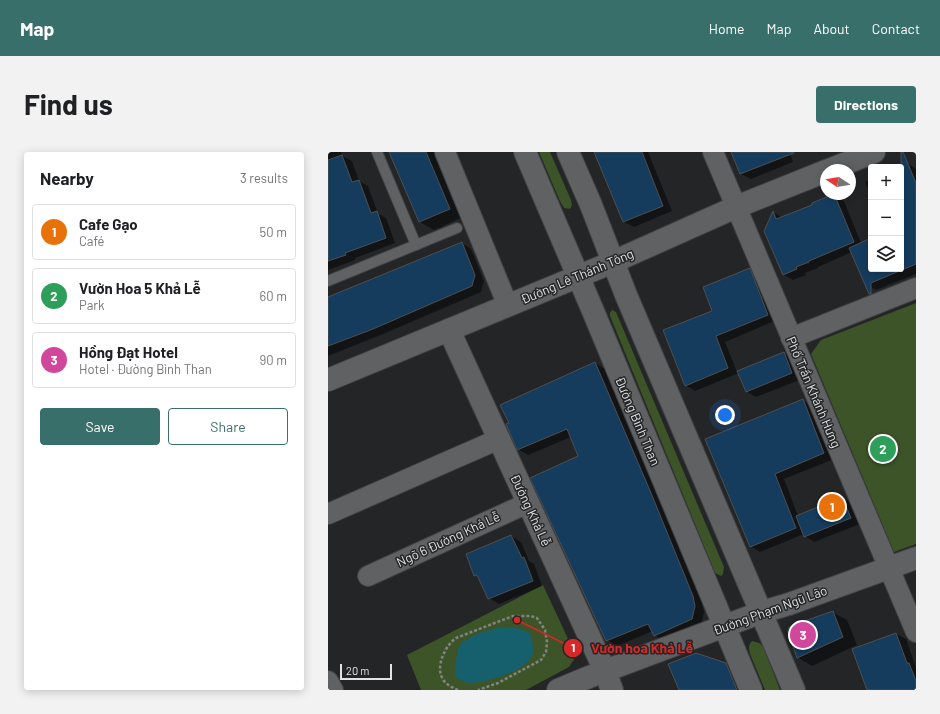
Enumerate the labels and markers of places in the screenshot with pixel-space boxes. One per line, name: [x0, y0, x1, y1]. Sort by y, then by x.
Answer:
pin: 2: [870, 434, 896, 464]
pin: 1: [819, 492, 845, 522]
pin: 3: [790, 620, 816, 650]
callout: Vườn hoa Khả Lễ: [563, 635, 701, 661]

